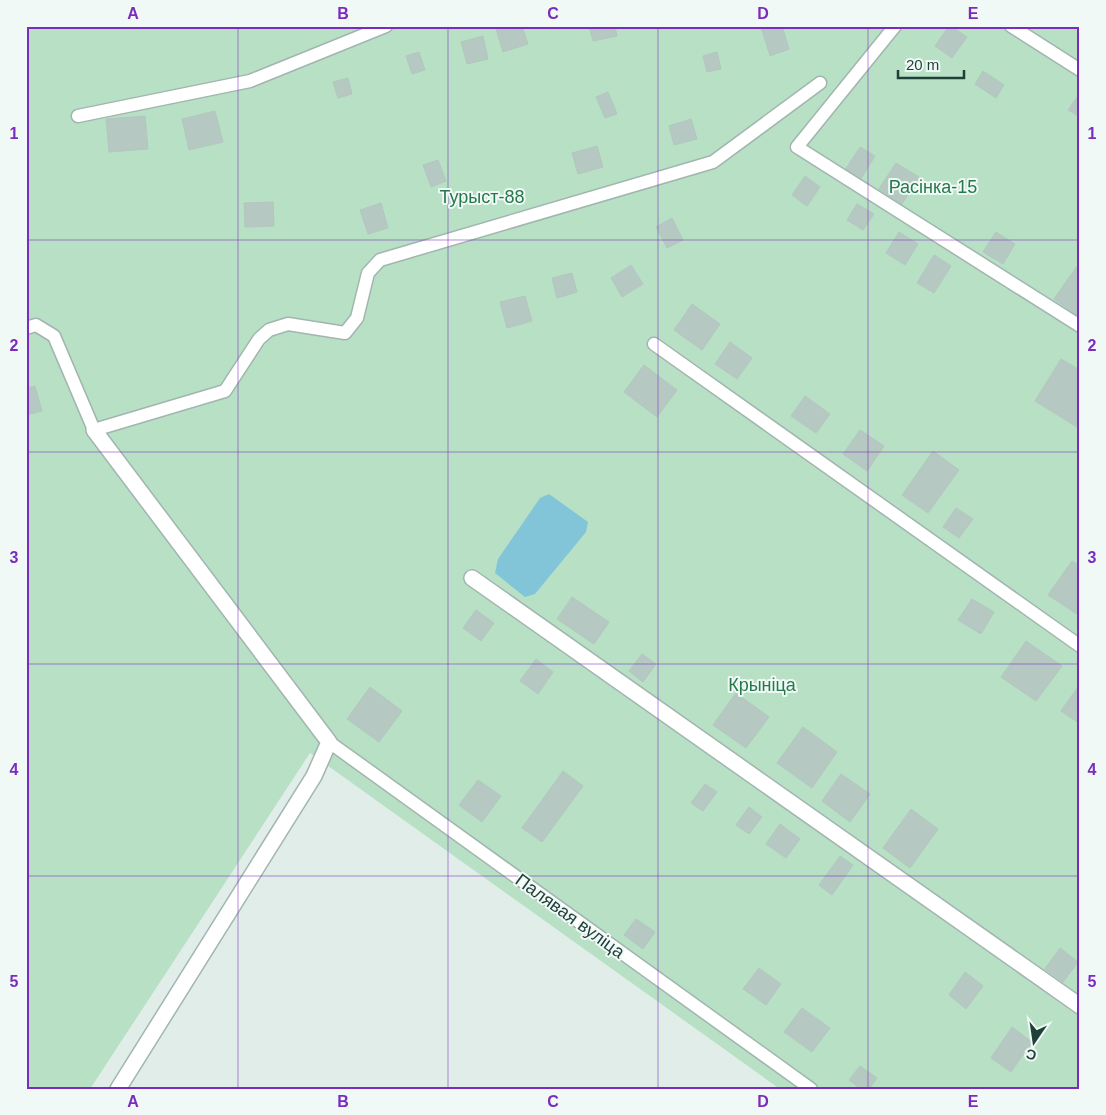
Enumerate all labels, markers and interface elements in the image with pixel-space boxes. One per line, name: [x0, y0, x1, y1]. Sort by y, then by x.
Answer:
text: A: [127, 5, 139, 22]
text: B: [337, 5, 349, 22]
text: C: [547, 5, 559, 22]
text: D: [757, 5, 769, 22]
text: E: [968, 5, 979, 22]
scale bar: [898, 48, 965, 80]
text: 20 m: [906, 56, 939, 73]
text: 1: [10, 125, 19, 142]
text: 1: [1088, 125, 1097, 142]
park label: Расінка-15: [889, 177, 977, 197]
park label: Турыст-88: [440, 187, 525, 207]
text: 2: [10, 337, 19, 354]
text: 2: [1088, 337, 1097, 354]
text: 3: [10, 549, 19, 566]
text: 3: [1088, 549, 1097, 566]
park label: Крыніца: [728, 675, 797, 695]
text: 4: [10, 761, 19, 778]
text: 4: [1088, 761, 1097, 778]
street label: Палявая вуліца: [512, 870, 629, 963]
text: 5: [10, 973, 19, 990]
text: 5: [1088, 973, 1097, 990]
north arrow: [1008, 1018, 1058, 1068]
text: С: [1024, 1046, 1038, 1064]
text: A: [127, 1093, 139, 1110]
text: B: [337, 1093, 349, 1110]
text: C: [547, 1093, 559, 1110]
text: D: [757, 1093, 769, 1110]
text: E: [968, 1093, 979, 1110]

